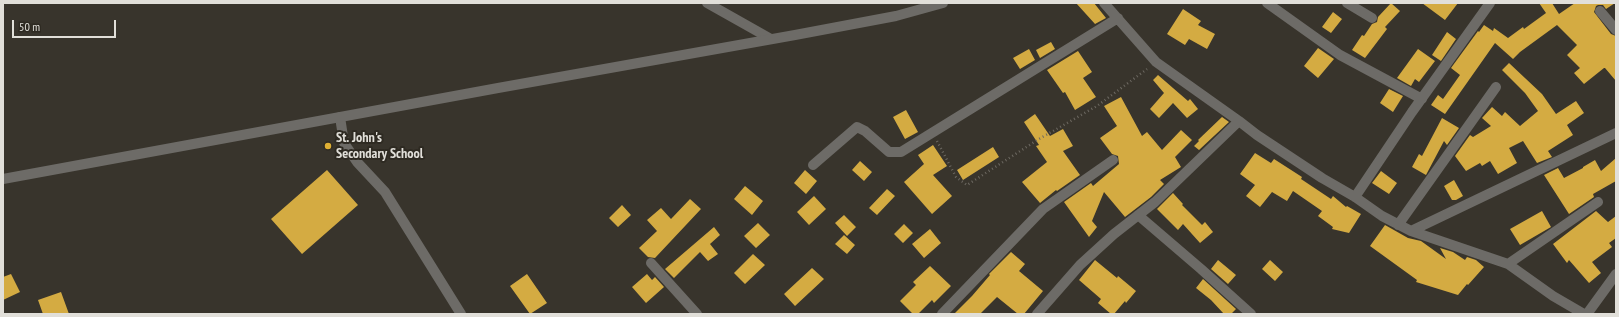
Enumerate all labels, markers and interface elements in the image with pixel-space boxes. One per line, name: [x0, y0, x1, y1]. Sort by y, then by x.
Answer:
scale bar: [14, 12, 118, 38]
text: 50 m: [19, 19, 40, 34]
place label: St. John's Secondary School: [336, 130, 423, 162]
marker: St. John's Secondary School: [323, 141, 333, 151]

